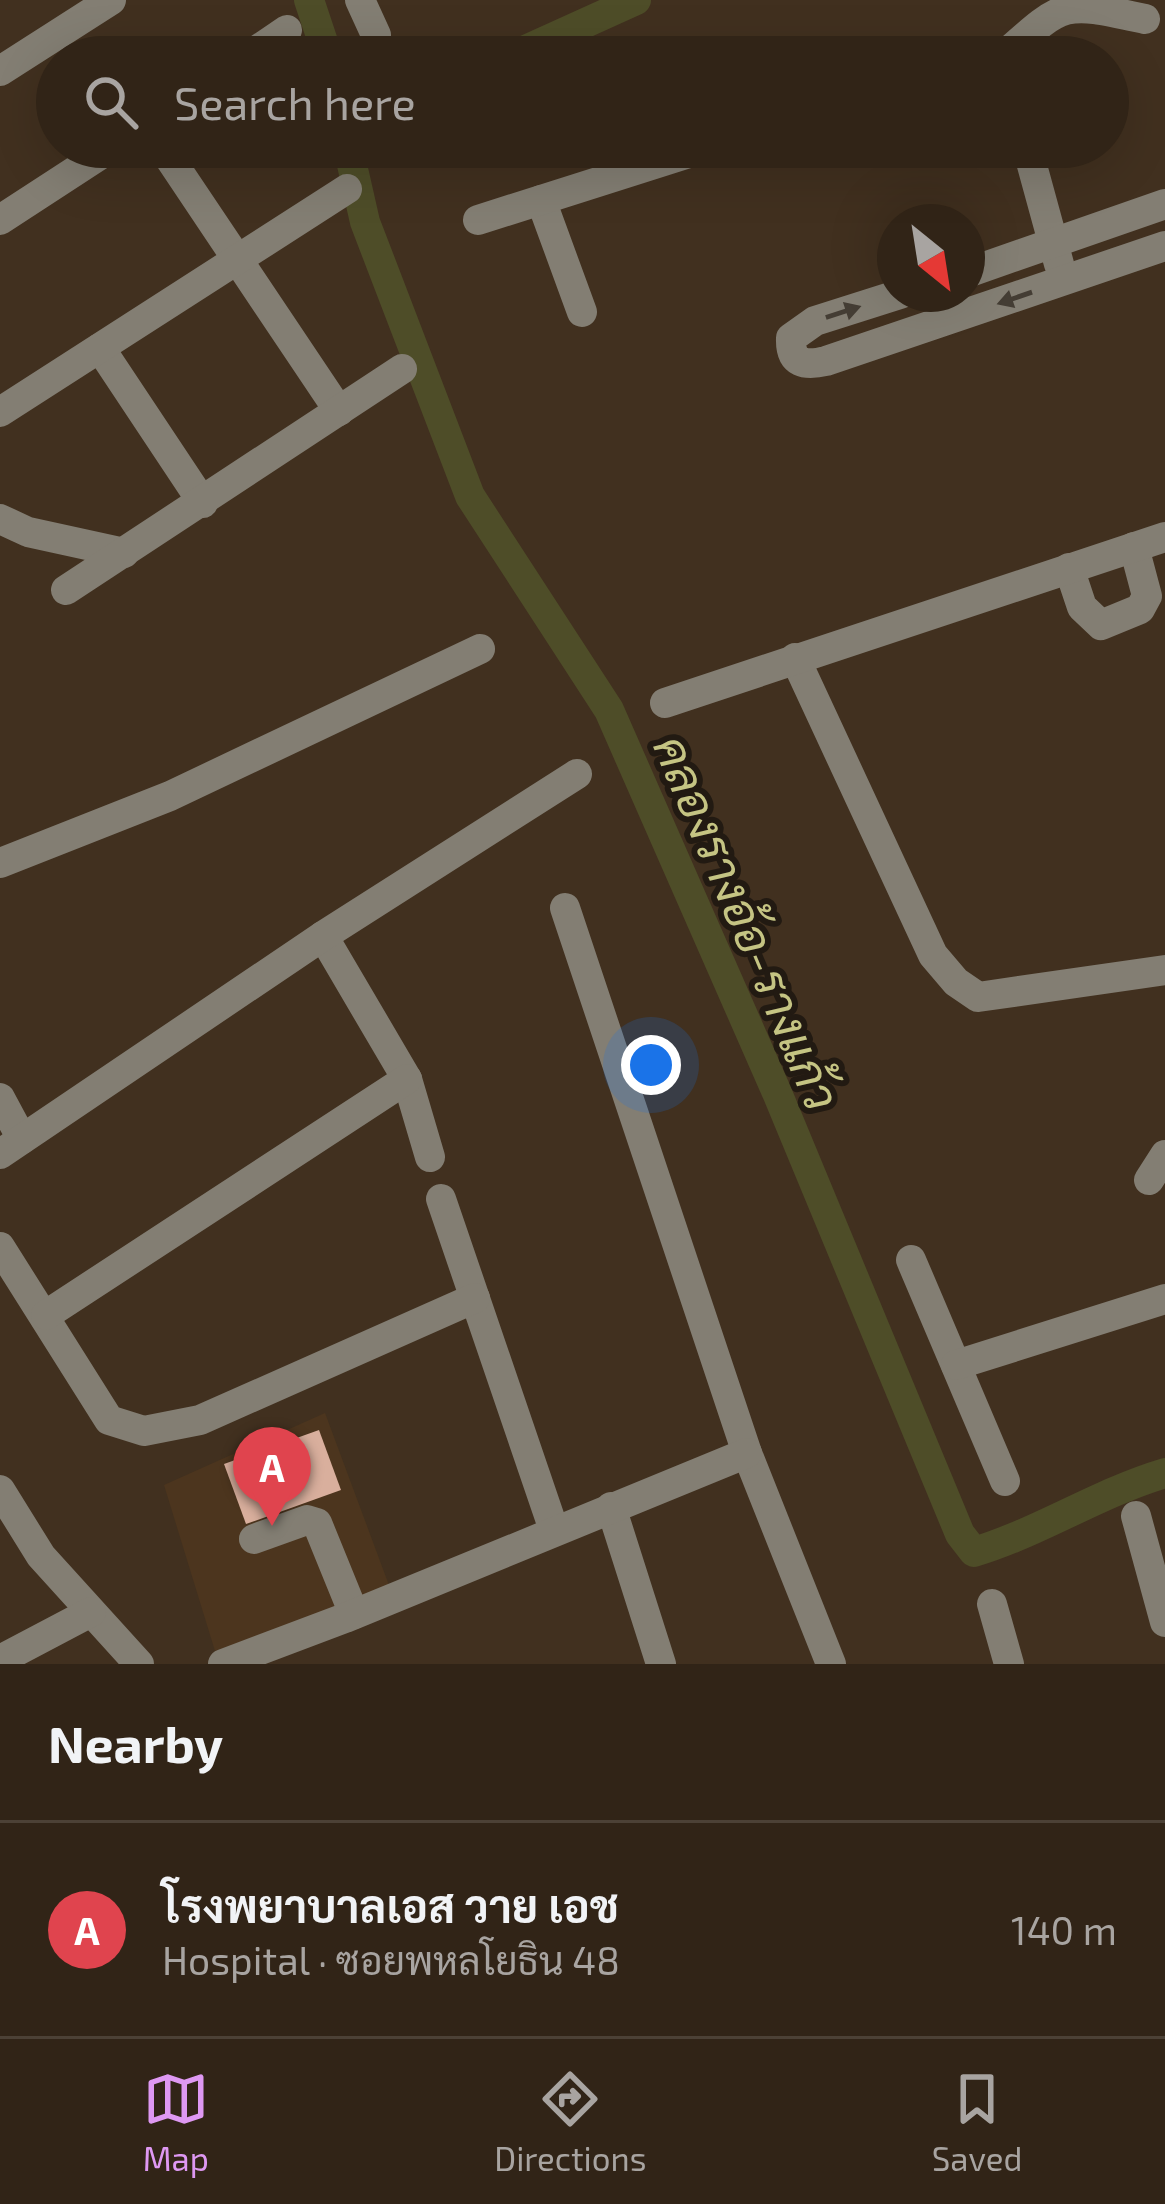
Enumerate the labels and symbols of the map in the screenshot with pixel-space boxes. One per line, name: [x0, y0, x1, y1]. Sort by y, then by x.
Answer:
north arrow: [877, 204, 985, 312]
one-way arrow: [996, 289, 1033, 308]
one-way arrow: [825, 302, 862, 321]
water label: คลองรางอ้อ-รางแก้ว: [643, 726, 853, 1118]
your location: [621, 1035, 681, 1095]
pin: A: [233, 1427, 311, 1526]

